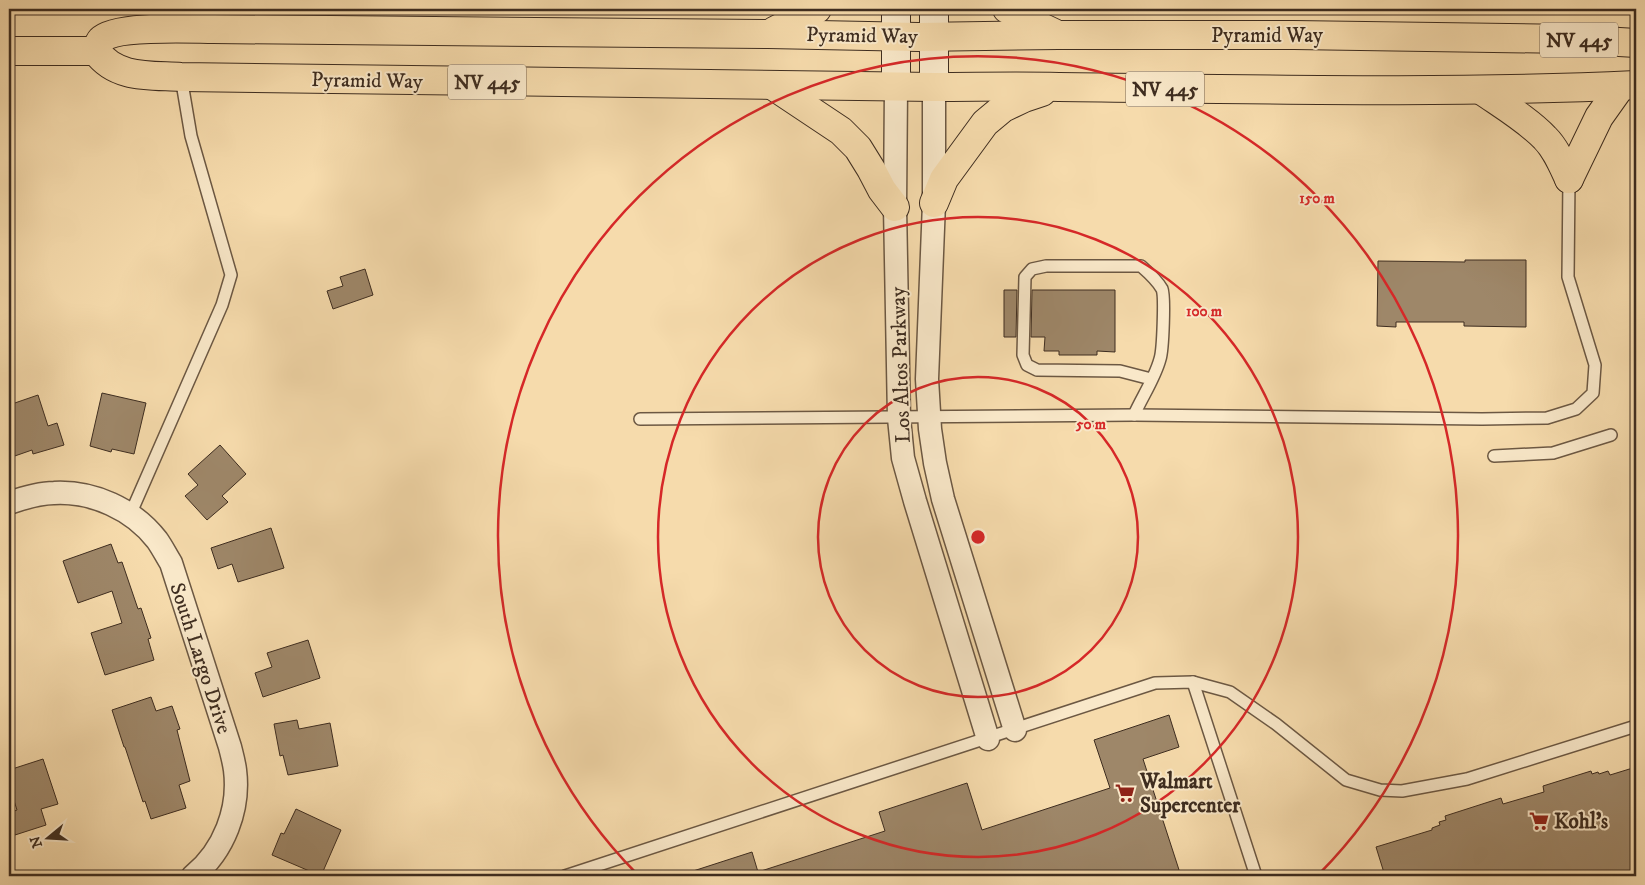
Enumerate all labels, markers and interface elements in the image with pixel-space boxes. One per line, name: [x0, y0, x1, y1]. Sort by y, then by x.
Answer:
street label: Pyramid Way: [806, 22, 919, 50]
road number: NV 445: [1540, 22, 1618, 58]
street label: Pyramid Way: [1211, 23, 1324, 49]
road number: NV 445: [448, 64, 526, 100]
street label: Pyramid Way: [311, 67, 424, 95]
road number: NV 445: [1126, 72, 1204, 106]
text: 150 m: [1299, 189, 1335, 208]
street label: Los Altos Parkway: [885, 285, 917, 444]
text: 100 m: [1186, 302, 1223, 321]
text: 50 m: [1075, 415, 1107, 434]
centre of rings: [969, 528, 987, 546]
street label: South Largo Drive: [163, 580, 237, 737]
place label: Walmart Supercenter: [1139, 769, 1241, 819]
supermarket icon: Walmart Supercenter: [1114, 782, 1136, 804]
place label: Kohl's: [1554, 809, 1608, 835]
supermarket icon: Kohl's: [1528, 810, 1550, 832]
north arrow: [22, 812, 72, 862]
text: N: [26, 833, 47, 850]

